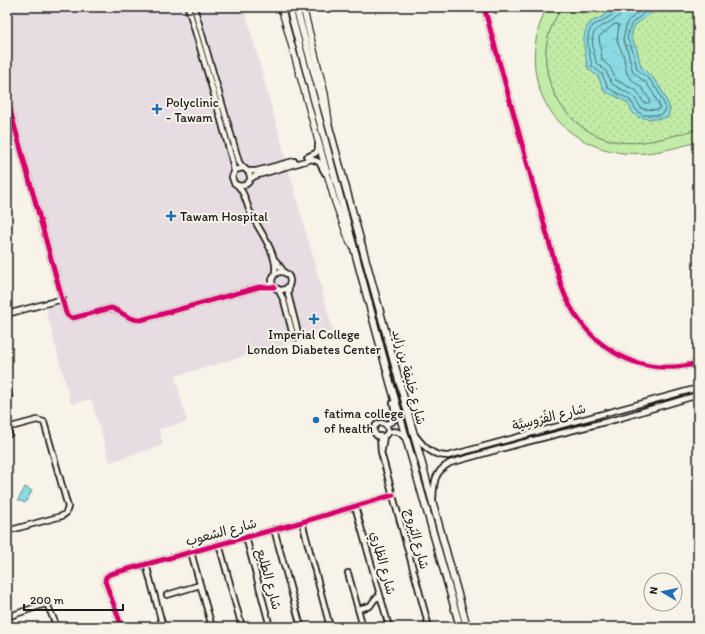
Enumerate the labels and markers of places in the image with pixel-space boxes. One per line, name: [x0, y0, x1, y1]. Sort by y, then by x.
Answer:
place label: Polyclinic - Tawam: [166, 95, 219, 125]
marker: Polyclinic - Tawam: [151, 103, 163, 115]
place label: Tawam Hospital: [180, 209, 268, 224]
marker: Tawam Hospital: [165, 210, 177, 222]
marker: Imperial College London Diabetes Center: [308, 313, 320, 325]
place label: Imperial College London Diabetes Center: [247, 327, 382, 357]
place label: fatima college of health: [324, 406, 403, 436]
marker: fatima college of health: [311, 415, 321, 425]

